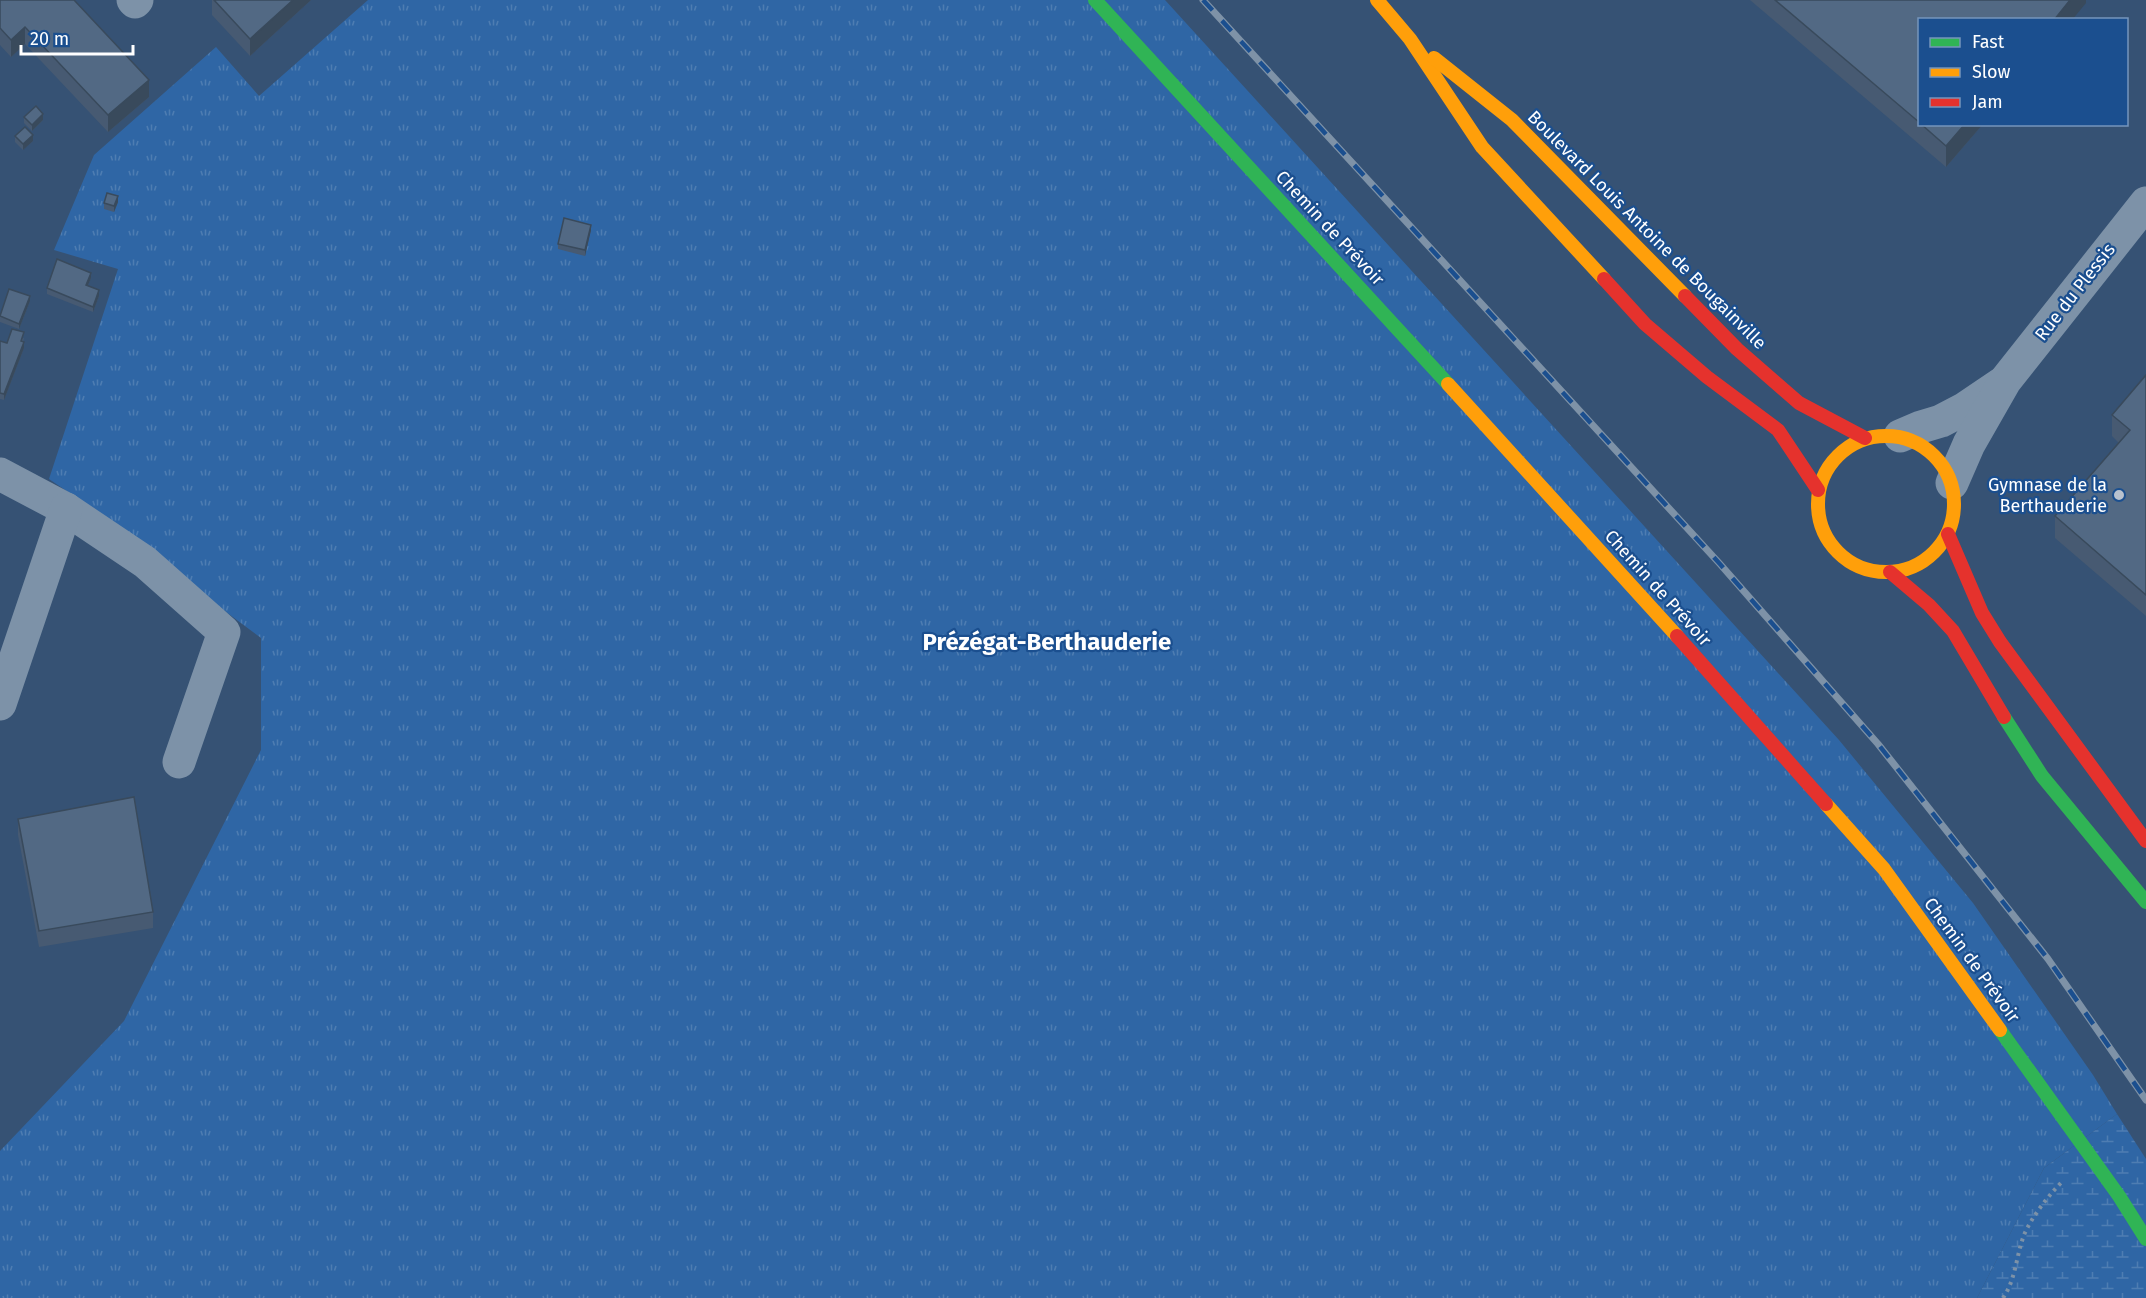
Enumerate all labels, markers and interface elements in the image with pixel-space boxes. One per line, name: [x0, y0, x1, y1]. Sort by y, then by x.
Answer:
scale bar: [21, 18, 134, 56]
legend: [1918, 18, 2128, 126]
text: 20 m: [30, 28, 69, 50]
text: Fast: [1972, 31, 2005, 53]
text: Slow: [1972, 61, 2011, 83]
text: Jam: [1972, 91, 2003, 113]
street label: Boulevard Louis Antoine de Bougainville: [1523, 106, 1771, 354]
street label: Chemin de Prévoir: [1271, 166, 1389, 290]
street label: Rue du Plessis: [2030, 239, 2120, 345]
place label: Gymnase de la Berthauderie: [1988, 474, 2107, 517]
marker: Gymnase de la Berthauderie: [2112, 488, 2126, 502]
street label: Chemin de Prévoir: [1600, 525, 1716, 651]
district label: Prézégat-Berthauderie: [923, 628, 1171, 656]
street label: Chemin de Prévoir: [1919, 893, 2025, 1027]

